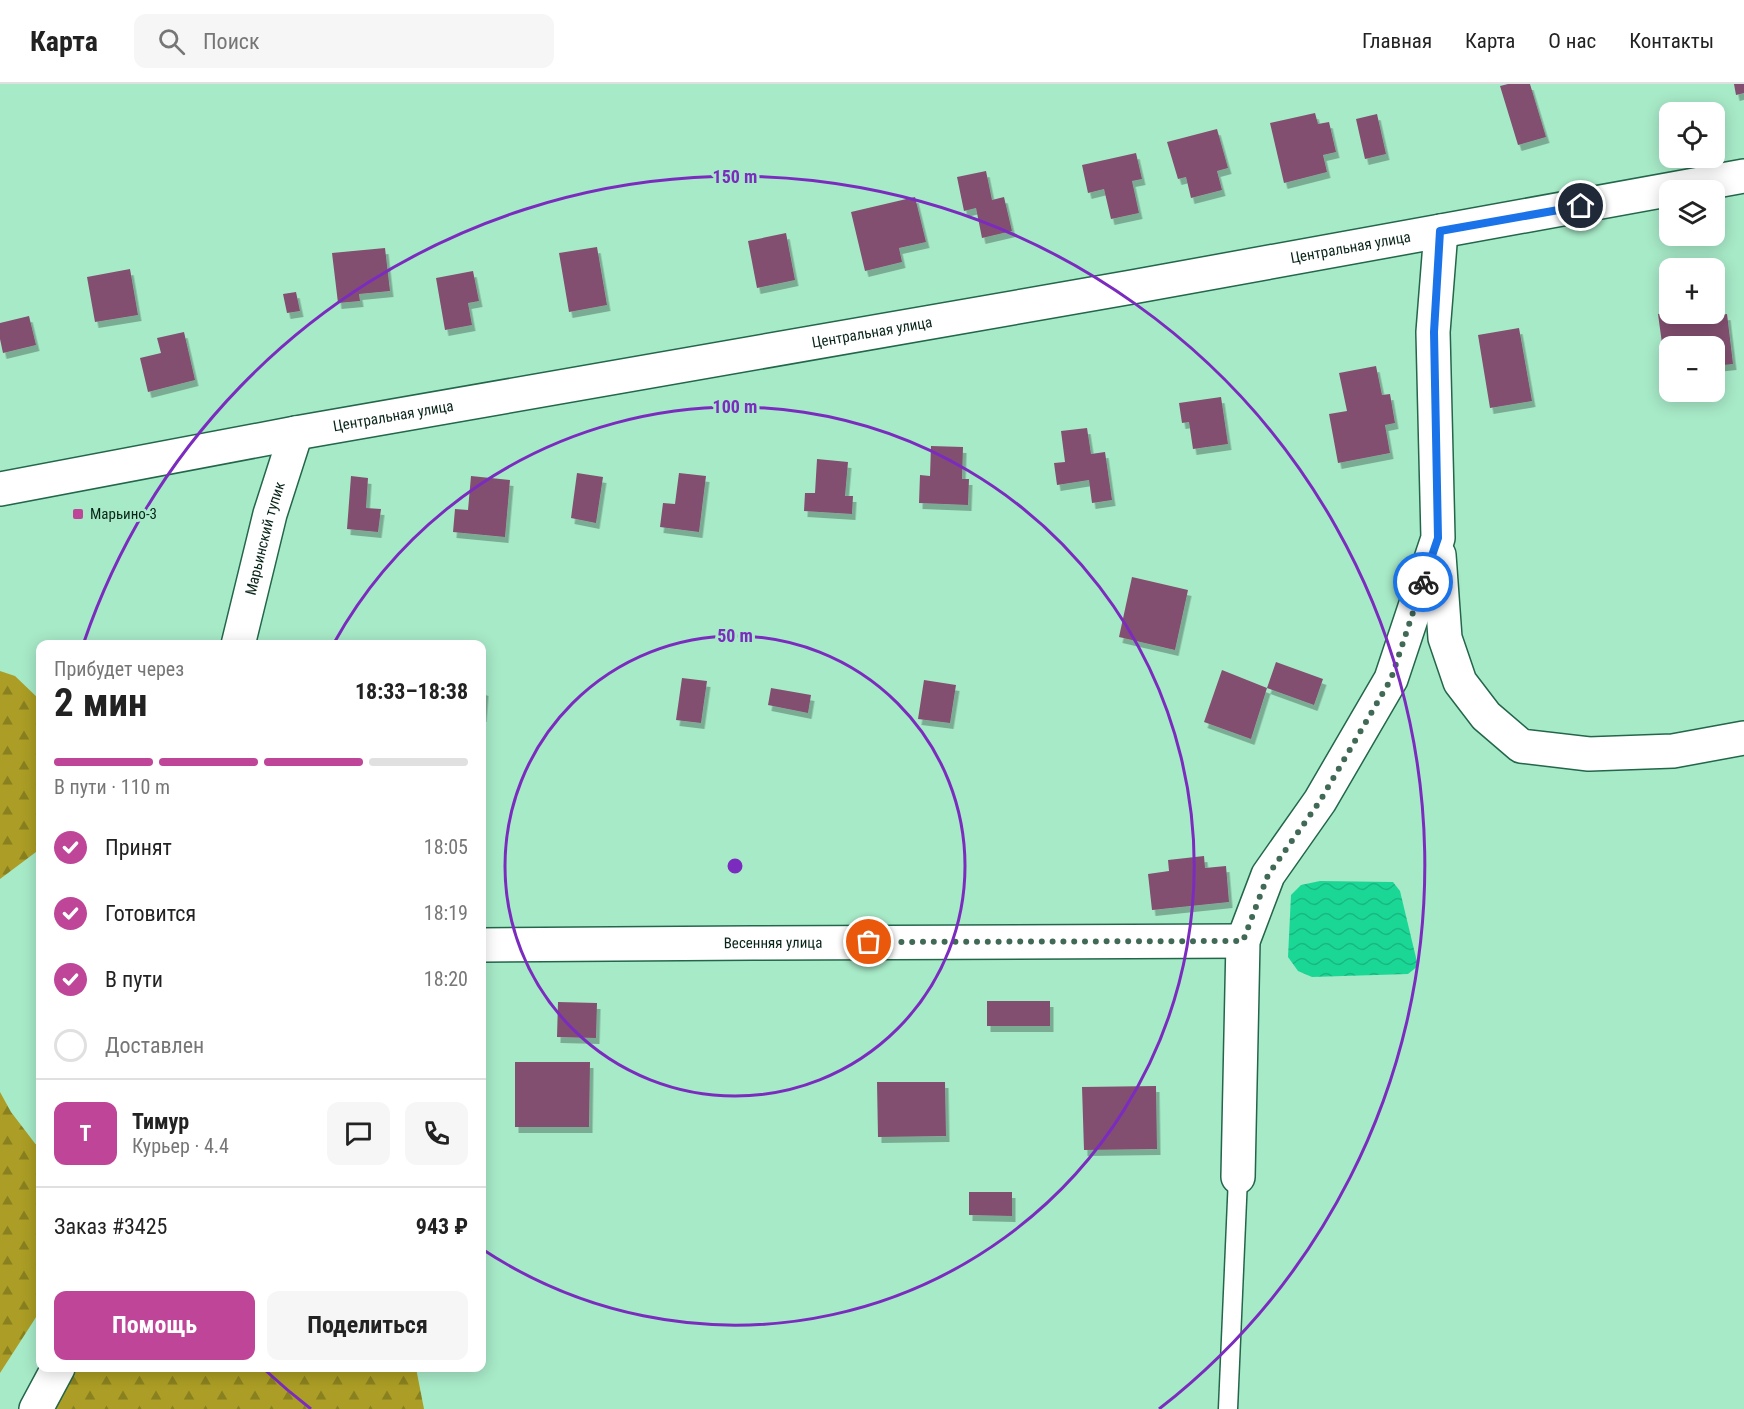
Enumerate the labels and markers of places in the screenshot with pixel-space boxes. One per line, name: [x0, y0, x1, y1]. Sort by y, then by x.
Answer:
pin: [1555, 180, 1606, 231]
place label: Марьино-3: [90, 505, 157, 523]
marker: Марьино-3: [71, 507, 85, 521]
centre of rings: [725, 856, 745, 876]
pin: [843, 916, 894, 967]

